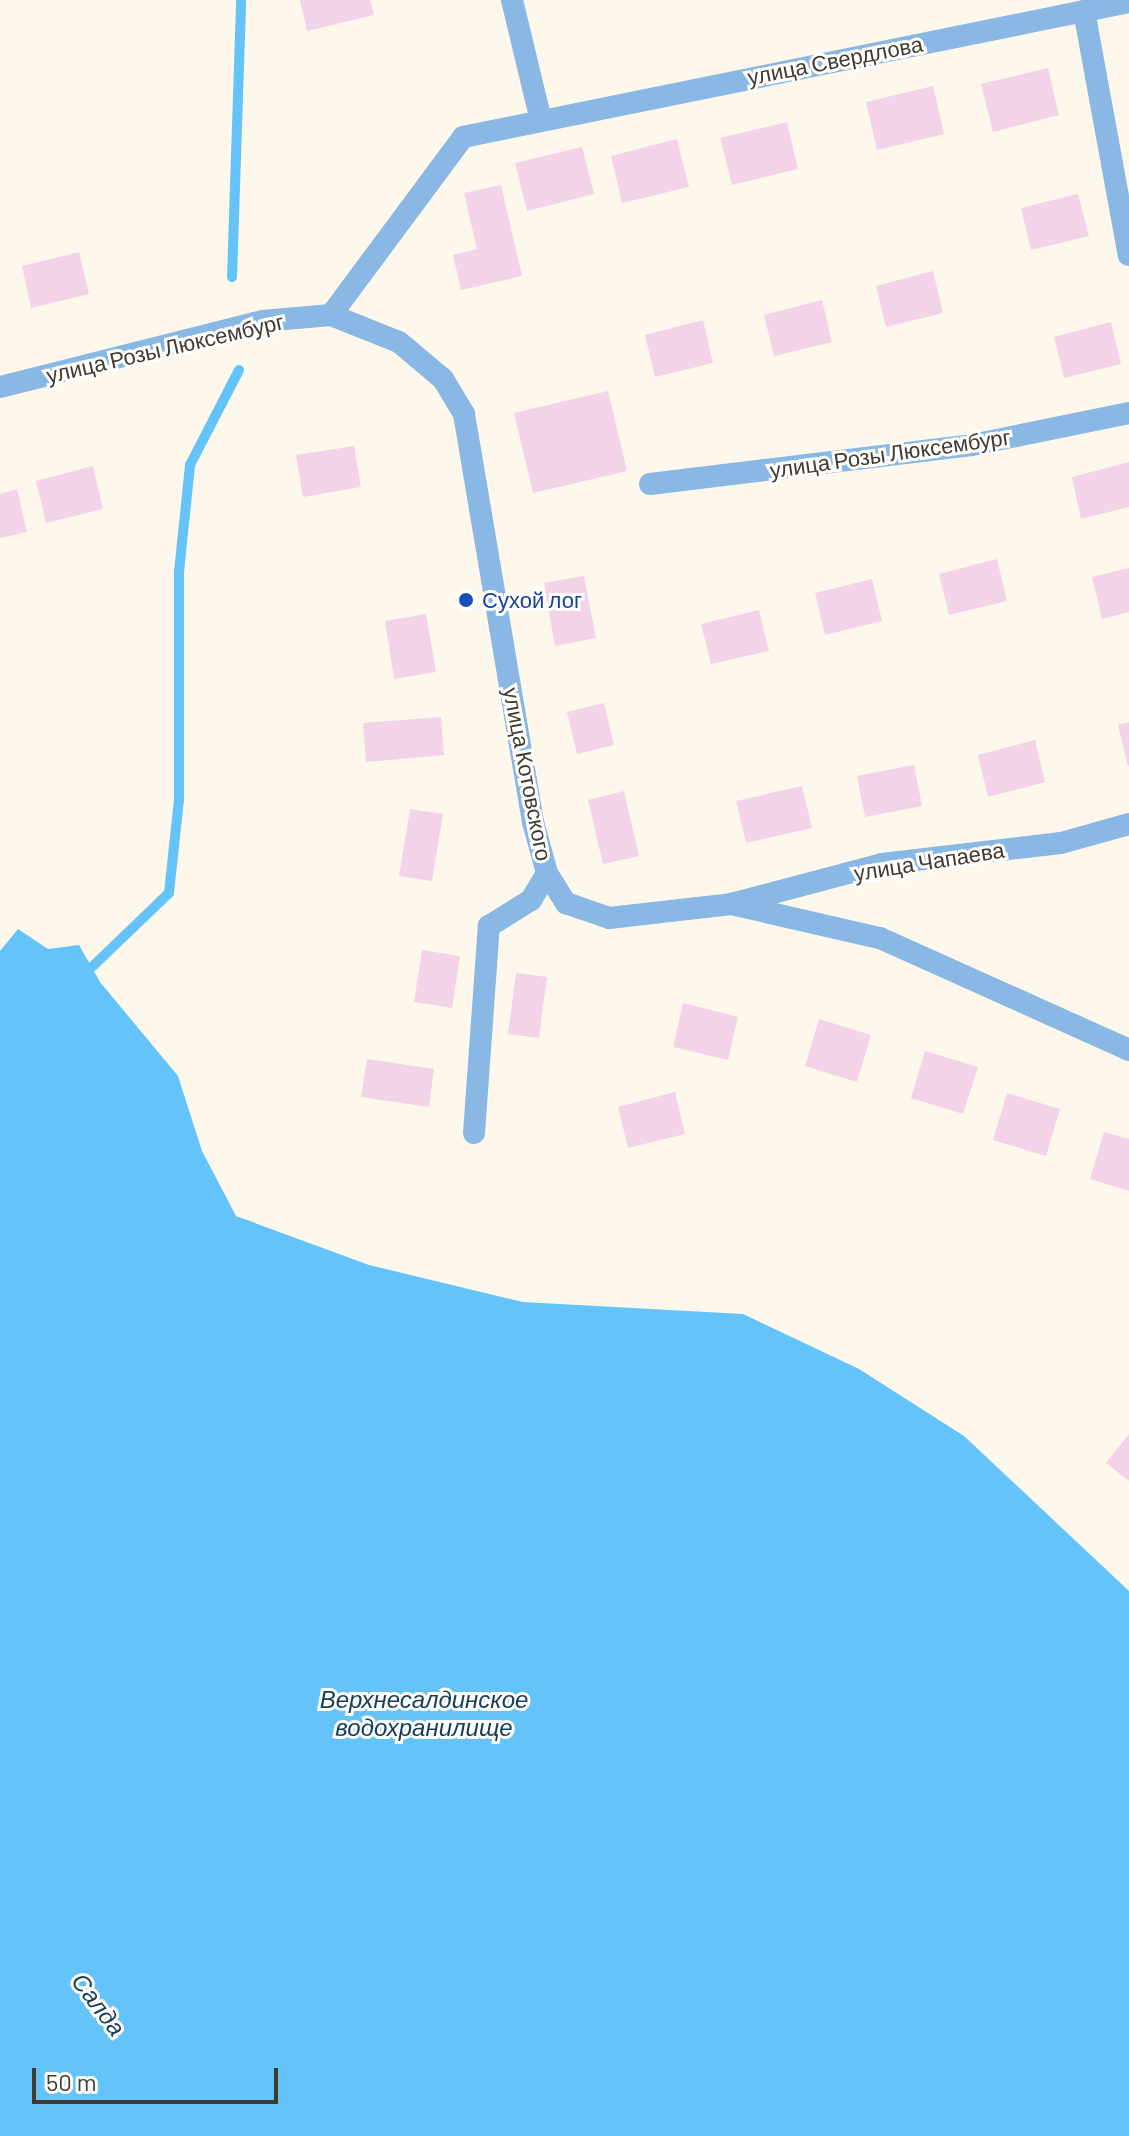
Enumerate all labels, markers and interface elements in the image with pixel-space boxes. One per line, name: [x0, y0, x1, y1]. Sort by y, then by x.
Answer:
street label: улица Свердлова: [745, 30, 925, 90]
street label: улица Розы Люксембург: [44, 308, 286, 388]
street label: улица Розы Люксембург: [768, 423, 1012, 483]
place label: Сухой лог: [482, 587, 582, 613]
marker: Сухой лог: [457, 591, 475, 609]
street label: улица Котовского: [498, 685, 558, 863]
street label: улица Чапаева: [852, 836, 1006, 886]
water label: Верхнесалдинское водохранилище: [320, 1685, 528, 1741]
water label: Салда: [66, 1967, 132, 2041]
scale bar: [36, 2052, 282, 2102]
text: 50 m: [46, 2067, 97, 2096]

